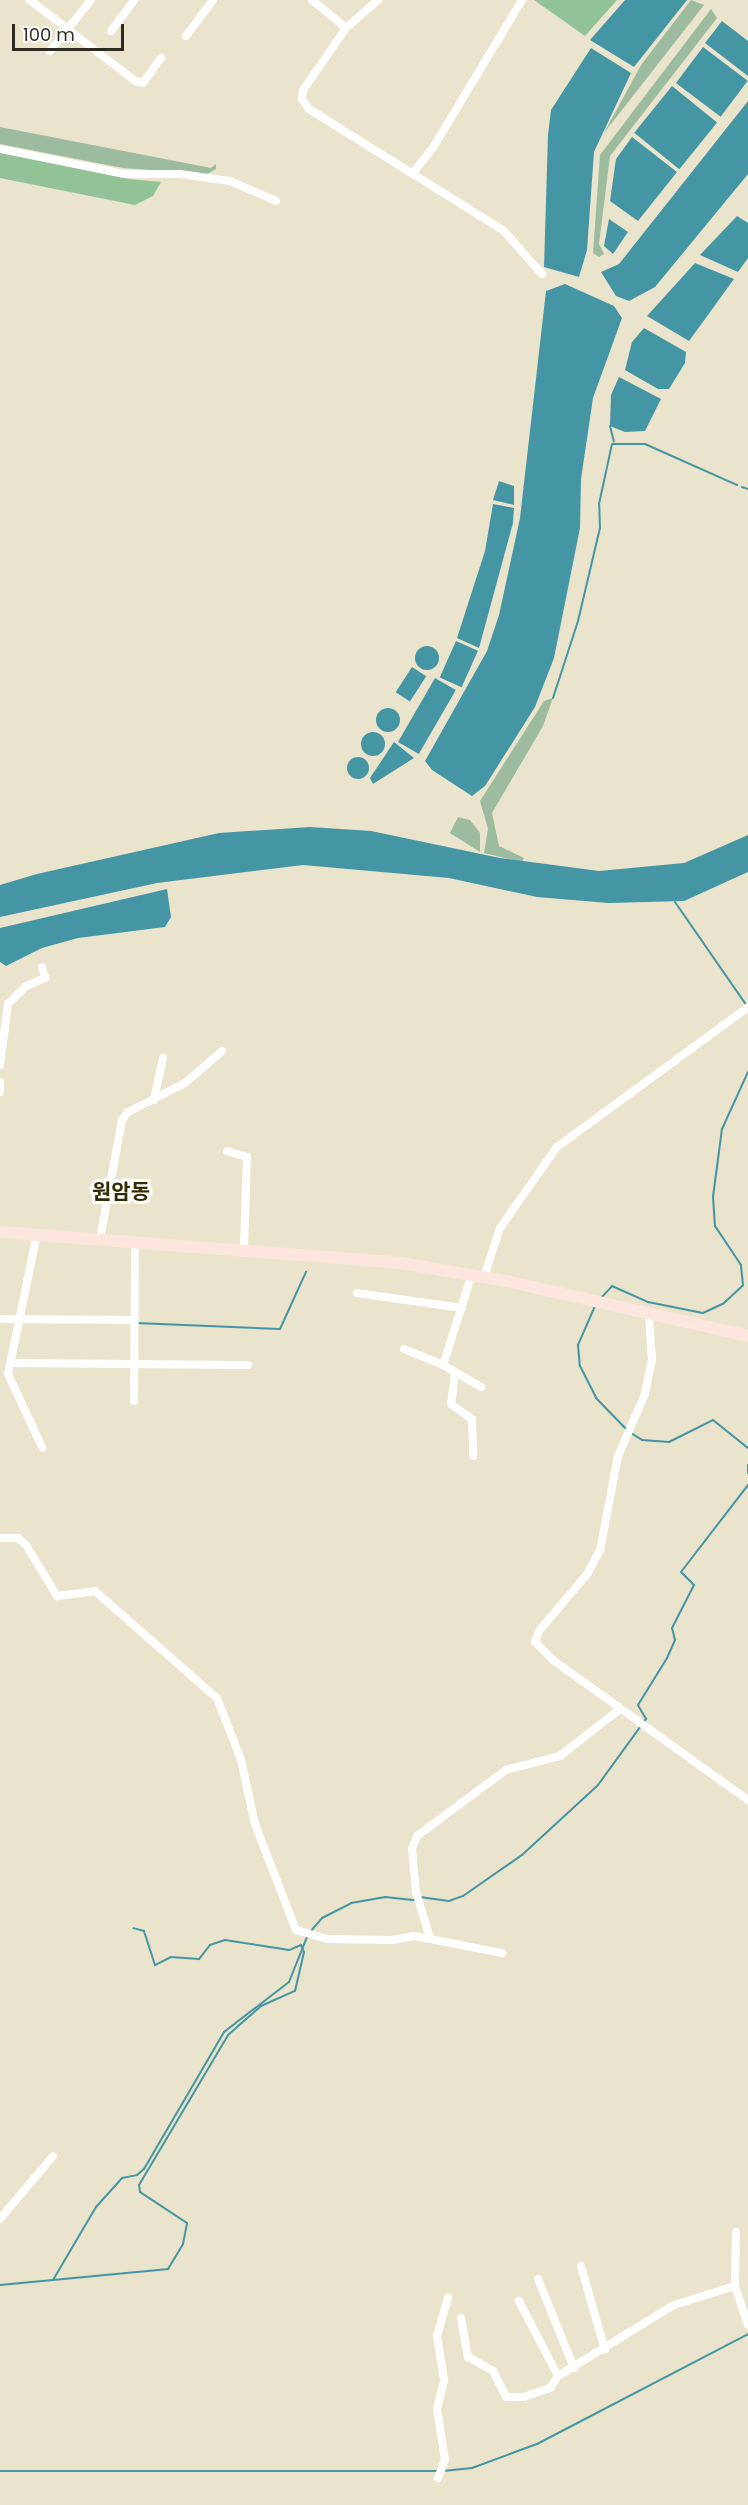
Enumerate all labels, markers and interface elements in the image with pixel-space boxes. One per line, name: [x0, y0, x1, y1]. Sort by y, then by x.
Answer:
scale bar: [15, 12, 128, 50]
text: 100 m: [23, 22, 75, 47]
district label: 원암동: [92, 1179, 150, 1205]

